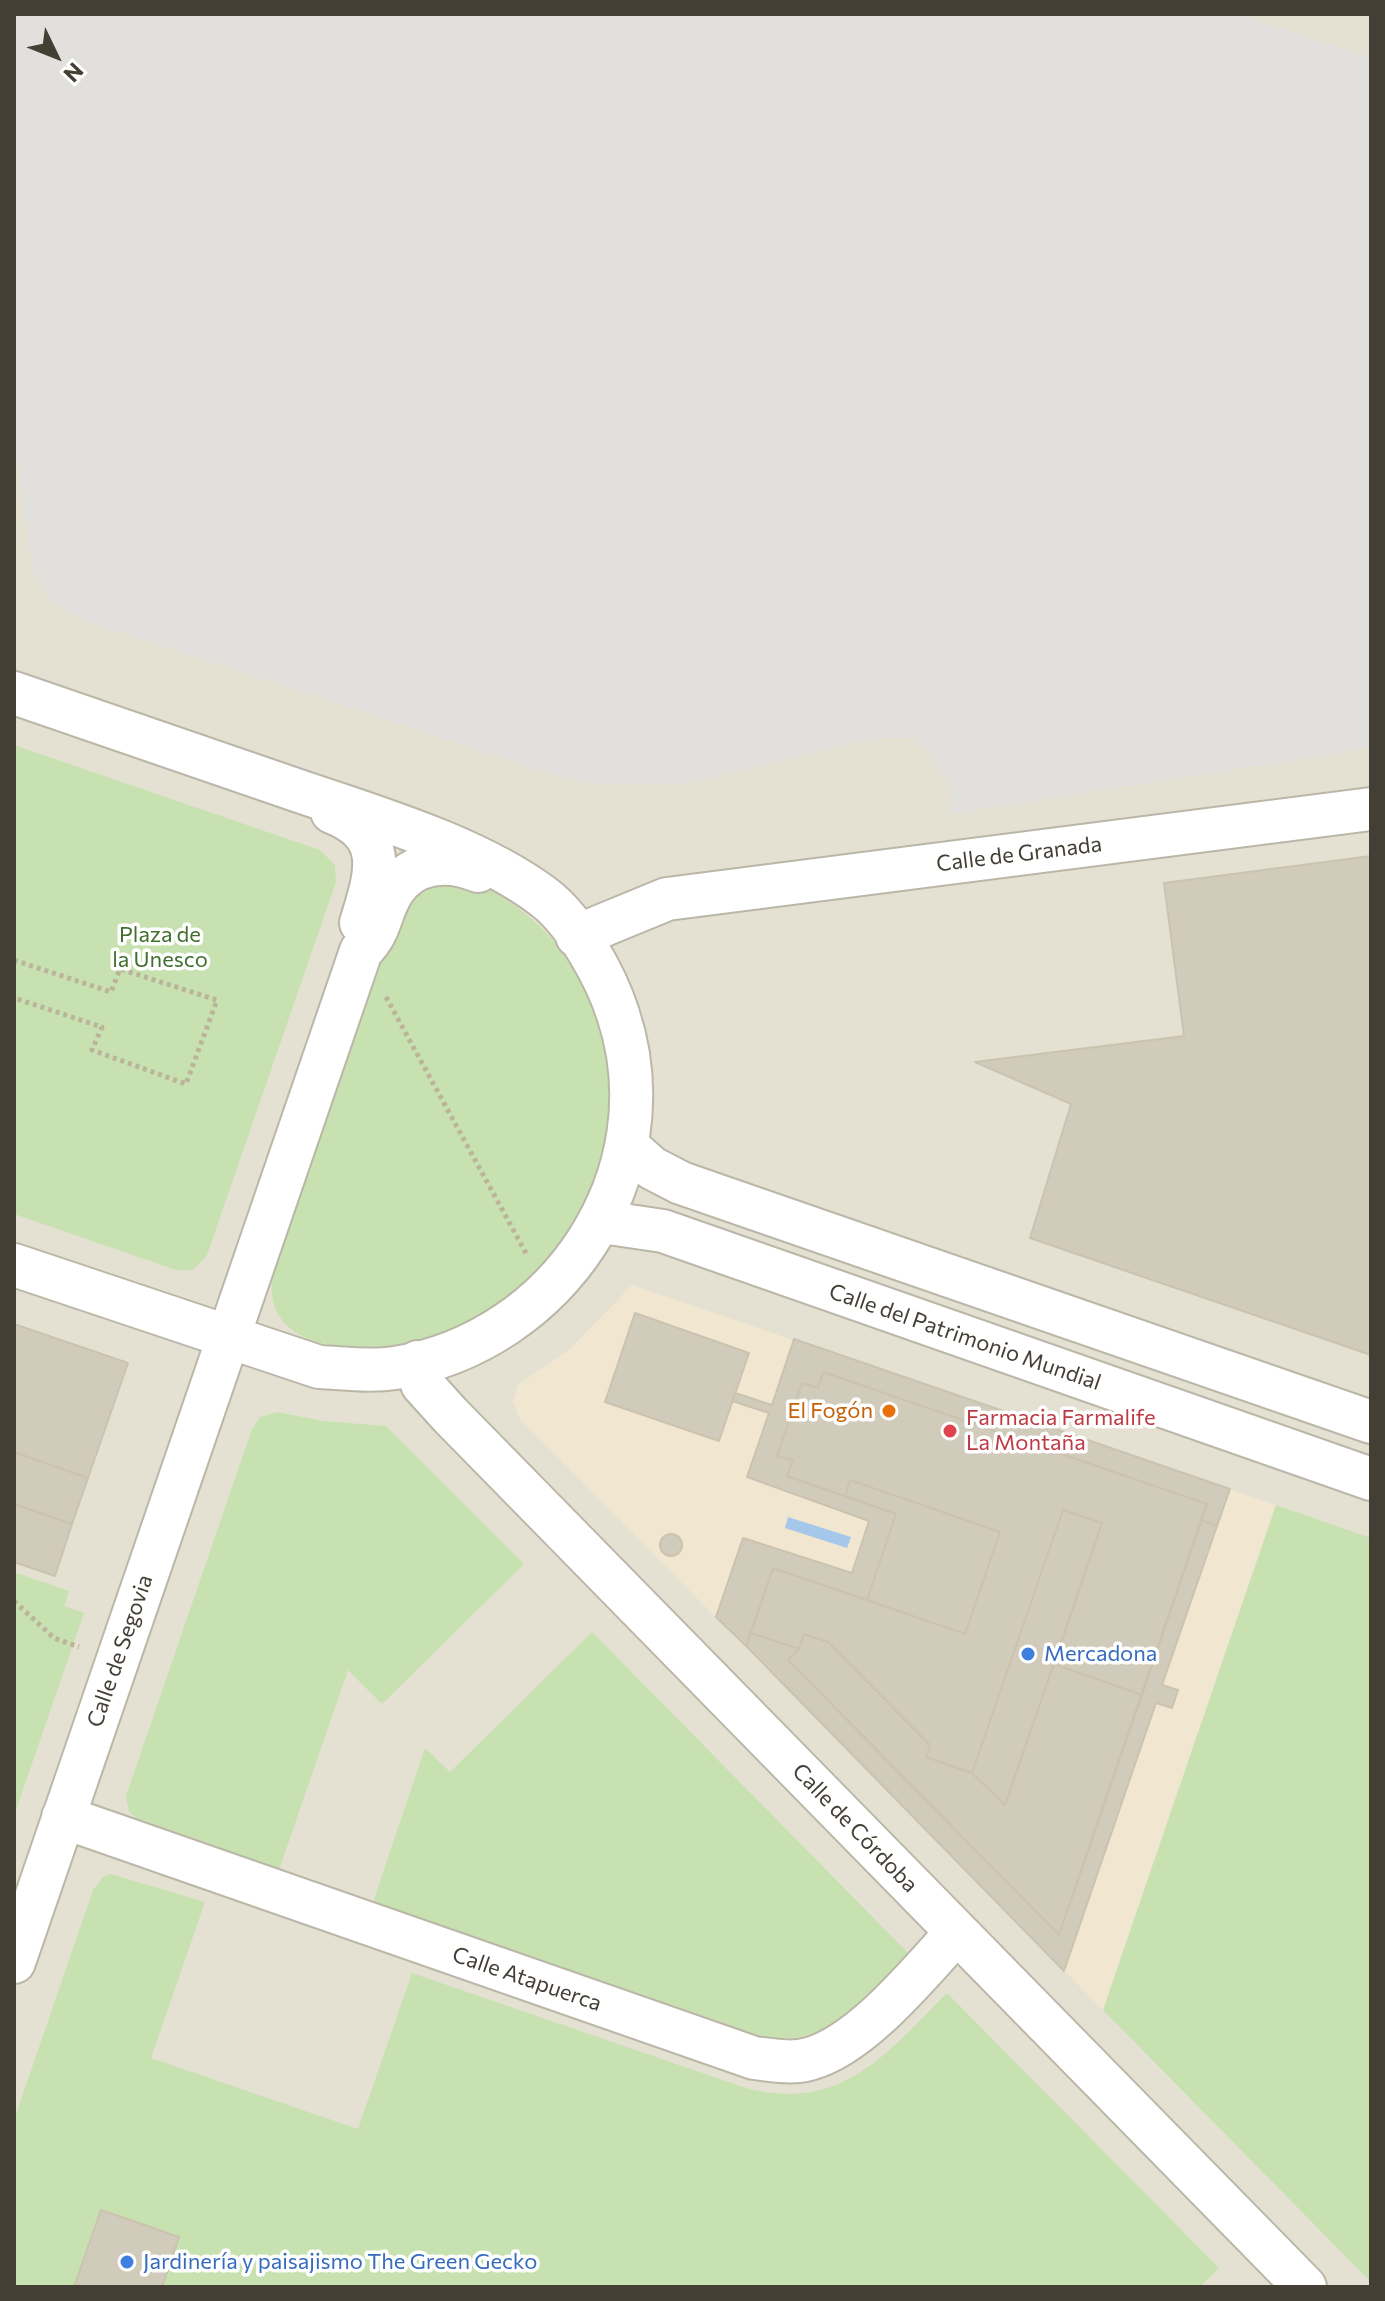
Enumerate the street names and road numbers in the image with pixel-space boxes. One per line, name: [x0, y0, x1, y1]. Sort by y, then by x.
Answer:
street label: Calle de Granada: [935, 831, 1103, 877]
street label: Calle del Patrimonio Mundial: [826, 1278, 1104, 1396]
street label: Calle de Segovia: [82, 1571, 158, 1731]
street label: Calle de Córdoba: [787, 1758, 923, 1898]
street label: Calle Atapuerca: [449, 1941, 605, 2017]

